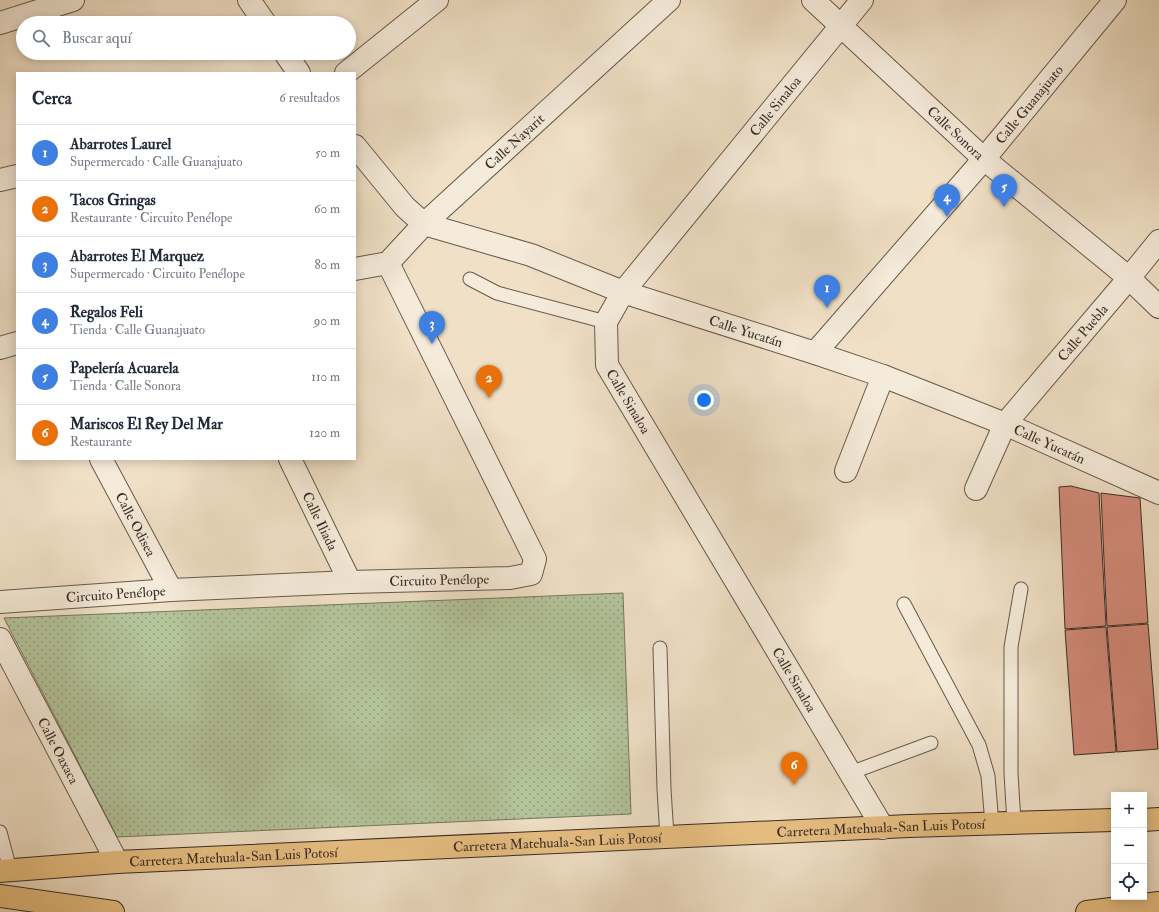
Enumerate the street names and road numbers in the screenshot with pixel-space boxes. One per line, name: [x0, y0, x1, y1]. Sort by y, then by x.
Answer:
street label: Calle Guanajuato: [992, 62, 1067, 148]
street label: Calle Sinaloa: [746, 73, 805, 140]
street label: Calle Sonora: [924, 103, 988, 164]
street label: Calle Nayarit: [481, 110, 548, 173]
street label: Calle Puebla: [1054, 301, 1112, 365]
street label: Calle Yucatán: [707, 312, 785, 351]
street label: Calle Sinaloa: [602, 366, 654, 437]
street label: Calle Yucatán: [1011, 421, 1088, 468]
street label: Calle Odisea: [111, 489, 160, 560]
street label: Calle Iliada: [298, 489, 341, 554]
street label: Circuito Penélope: [389, 571, 490, 590]
street label: Circuito Penélope: [65, 582, 166, 606]
street label: Calle Sinaloa: [768, 644, 820, 715]
street label: Calle Oaxaca: [34, 715, 83, 787]
street label: Carretera Matehuala-San Luis Potosí: [776, 816, 987, 841]
street label: Carretera Matehuala-San Luis Potosí: [453, 829, 663, 856]
street label: Carretera Matehuala-San Luis Potosí: [129, 844, 339, 870]

